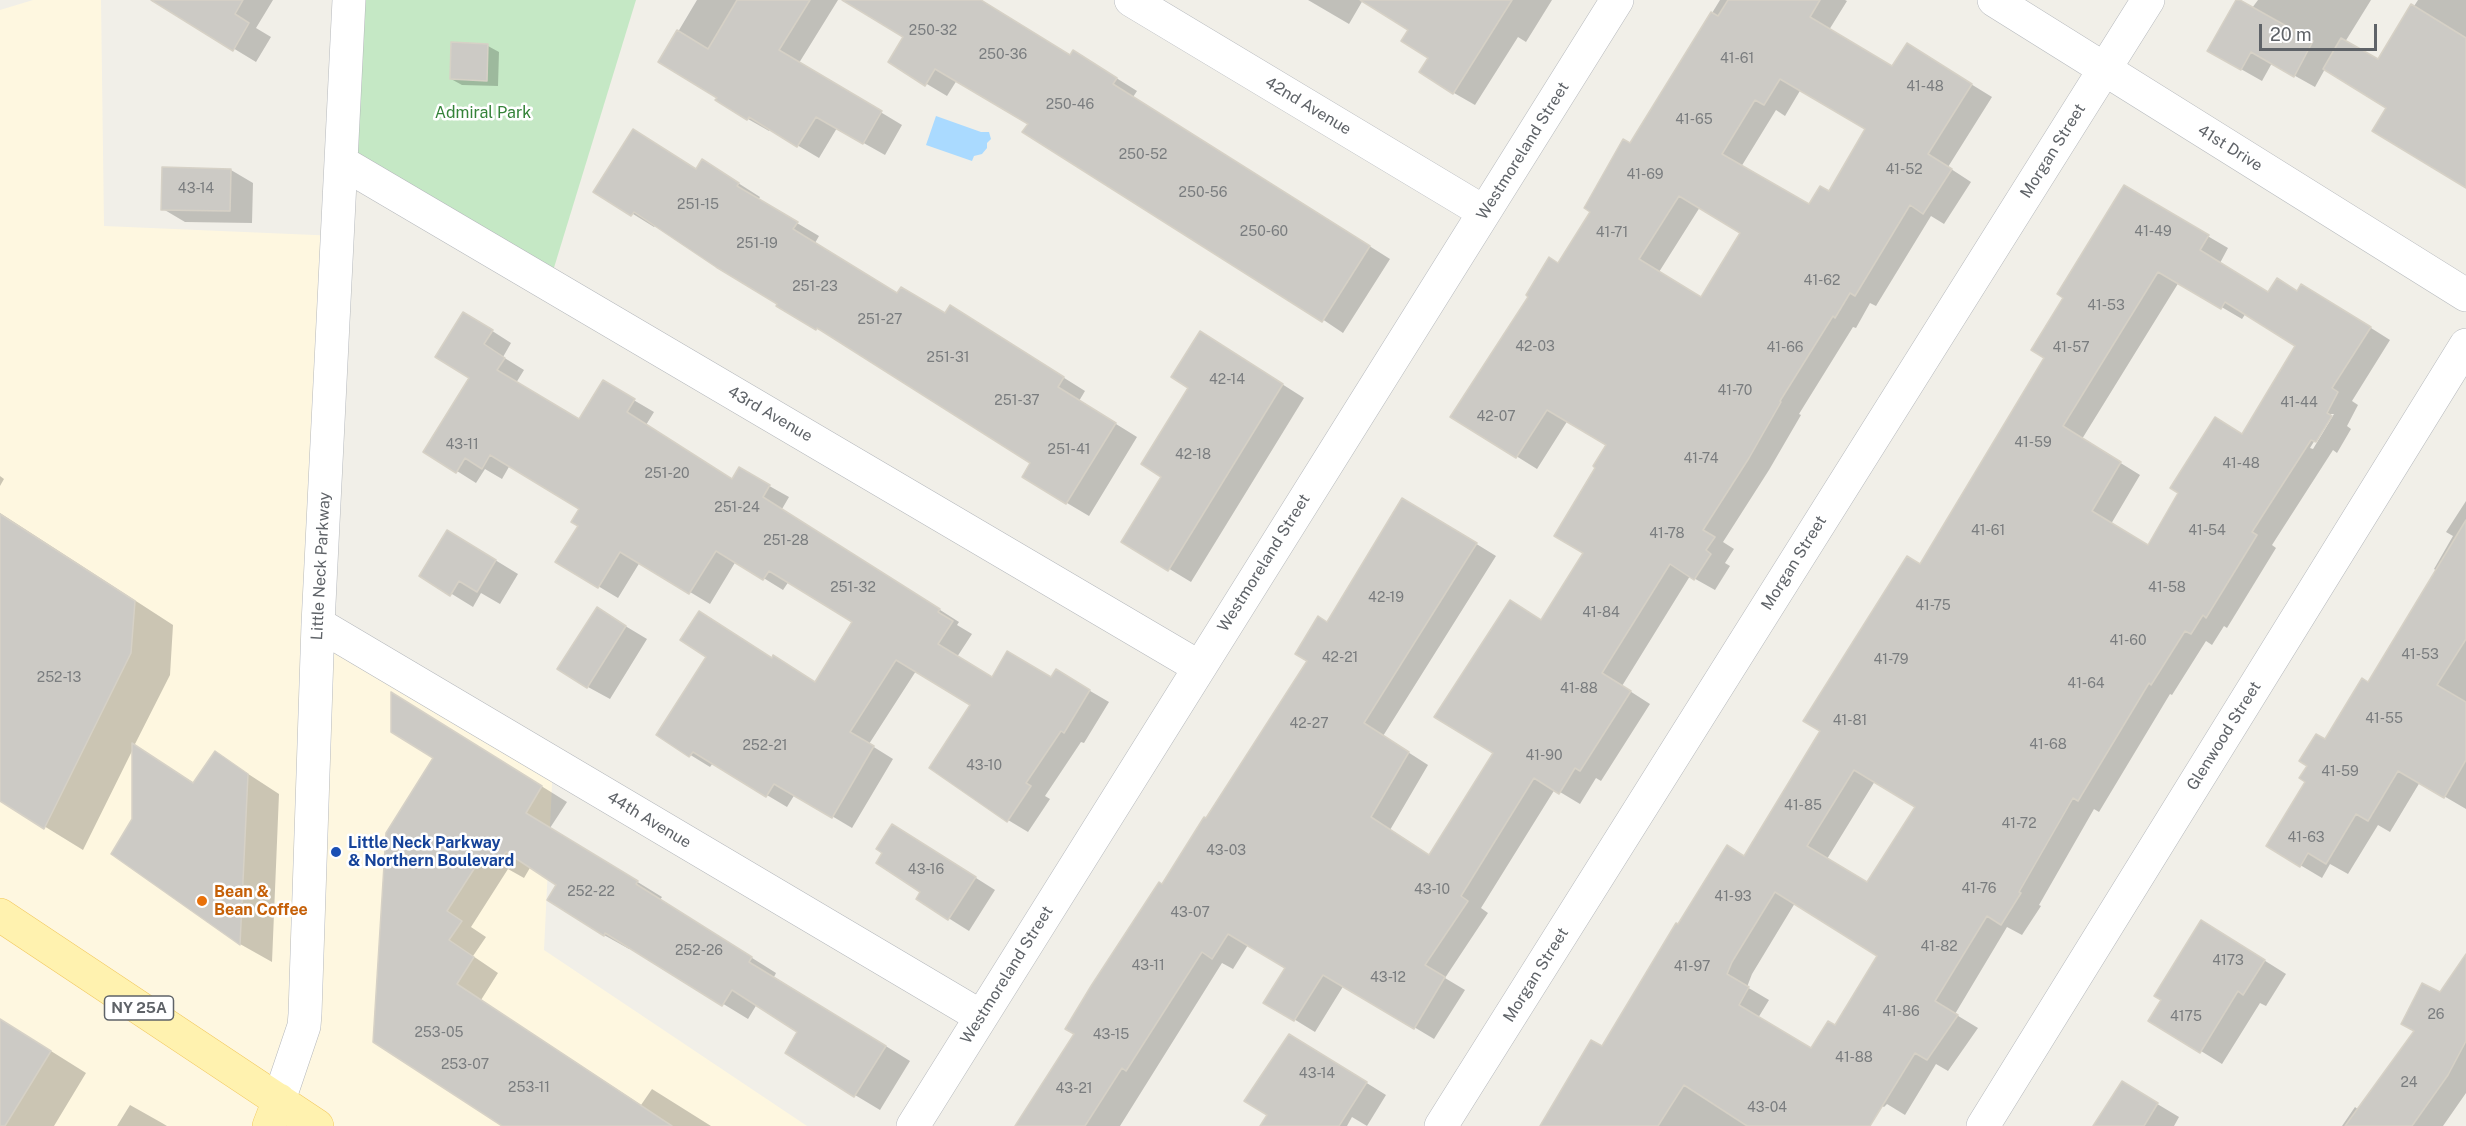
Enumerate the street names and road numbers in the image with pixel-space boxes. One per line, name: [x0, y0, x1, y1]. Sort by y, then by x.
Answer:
street label: 42nd Avenue: [1261, 73, 1355, 139]
street label: Westmoreland Street: [1473, 79, 1573, 223]
street label: Morgan Street: [2016, 100, 2090, 202]
street label: 41st Drive: [2194, 121, 2266, 175]
street label: 43rd Avenue: [724, 382, 816, 446]
street label: Little Neck Parkway: [308, 491, 334, 641]
street label: Westmoreland Street: [1214, 491, 1314, 635]
street label: Morgan Street: [1757, 512, 1831, 614]
street label: Glenwood Street: [2183, 678, 2265, 794]
street label: 44th Avenue: [604, 787, 694, 853]
street label: Westmoreland Street: [957, 903, 1057, 1047]
street label: Morgan Street: [1499, 924, 1573, 1026]
road number: NY 25A: [104, 996, 174, 1020]

